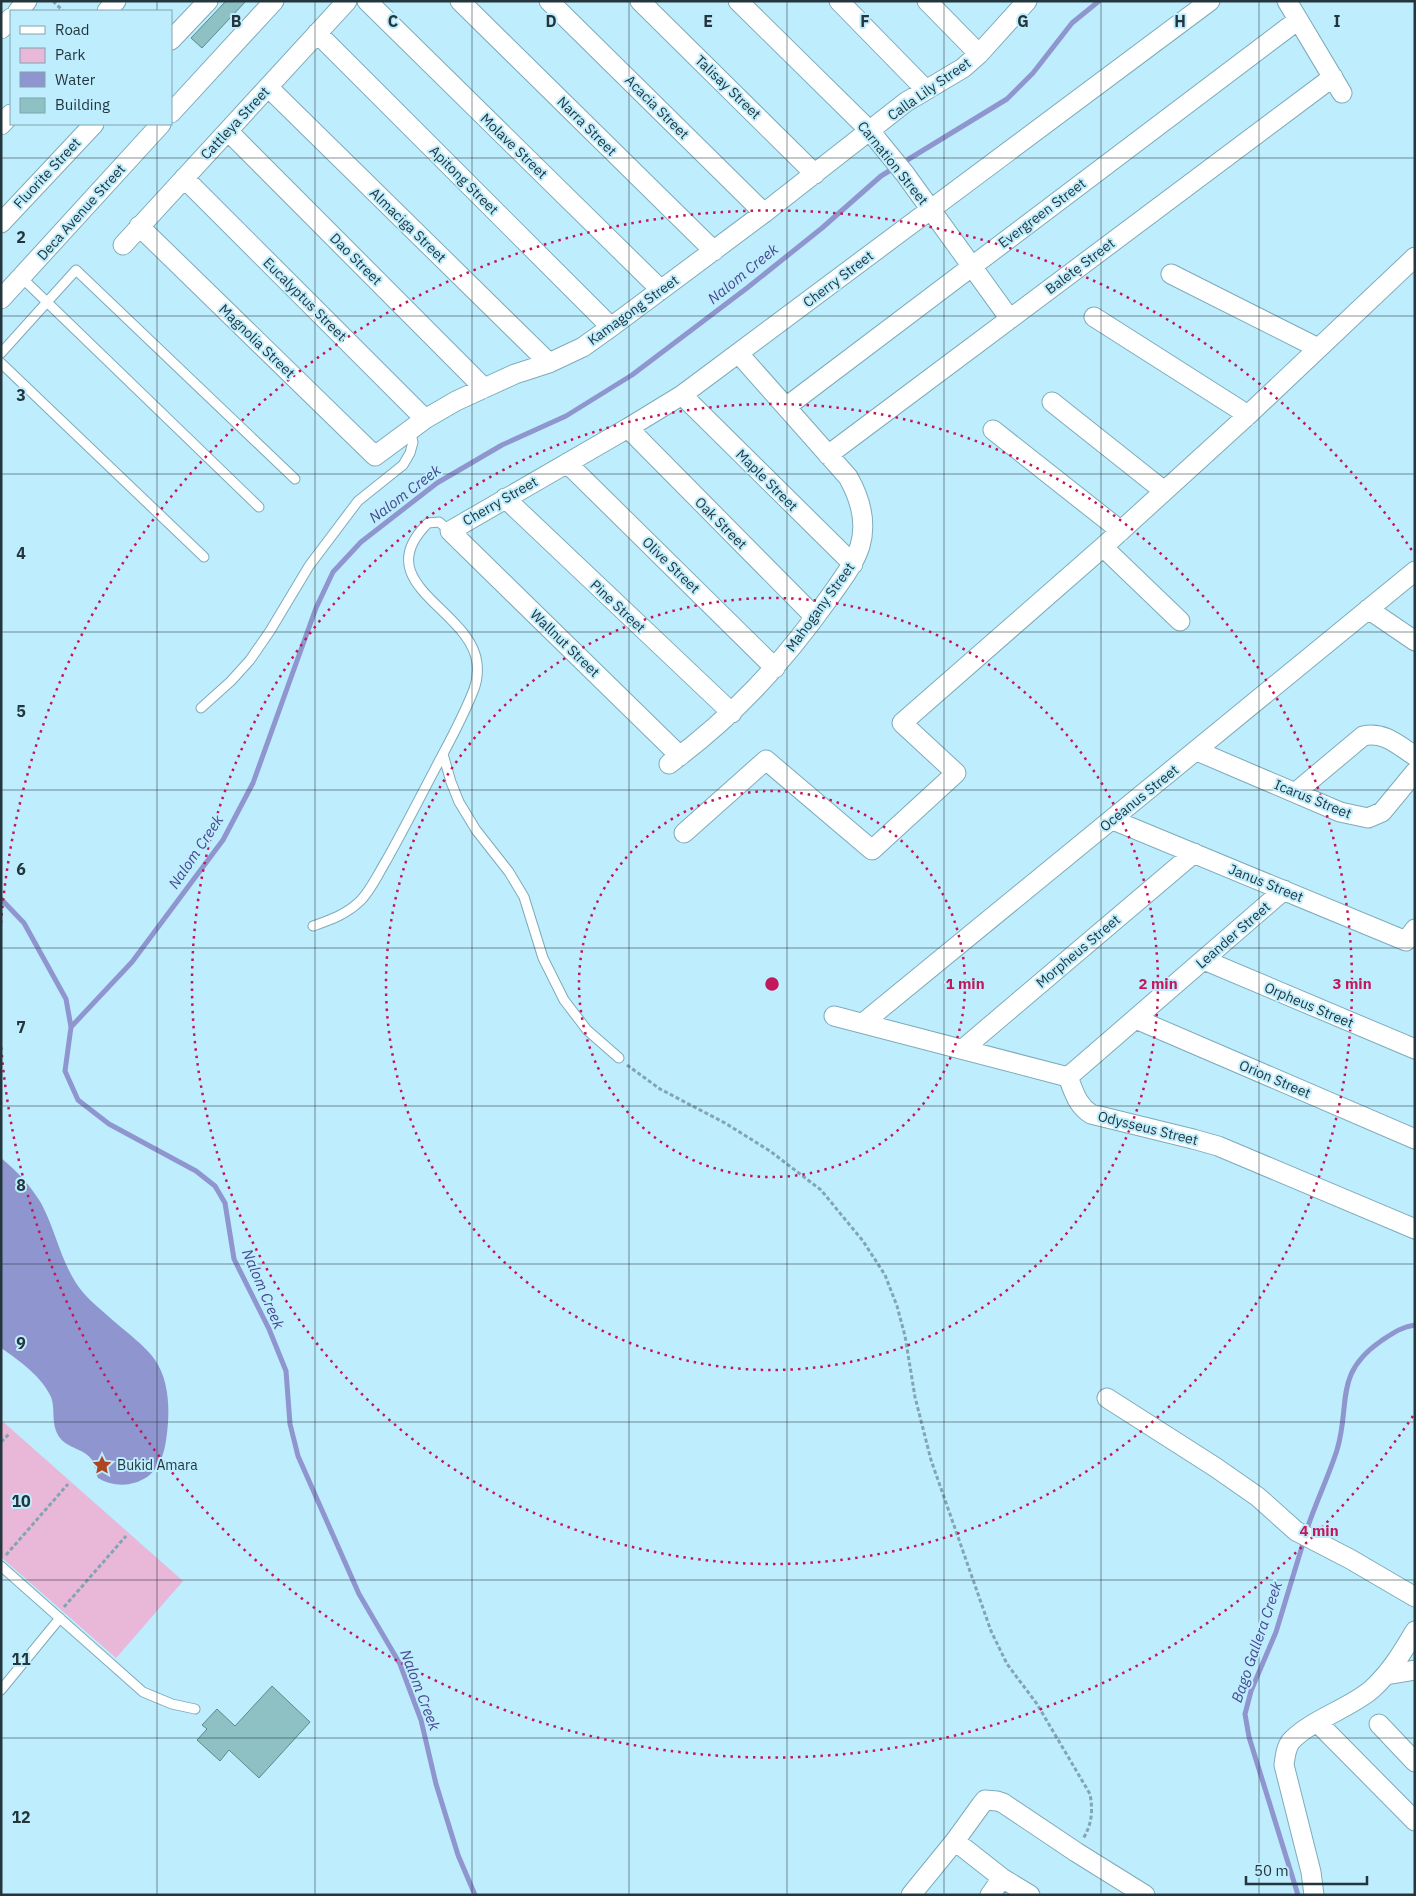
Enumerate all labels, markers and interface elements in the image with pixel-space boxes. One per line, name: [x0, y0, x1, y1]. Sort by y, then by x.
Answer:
legend: [10, 10, 172, 125]
text: B: [231, 11, 242, 31]
text: C: [388, 11, 398, 31]
text: D: [545, 11, 557, 31]
text: E: [703, 11, 713, 31]
text: F: [860, 11, 870, 31]
text: G: [1017, 11, 1029, 31]
text: H: [1174, 11, 1186, 31]
text: I: [1334, 11, 1341, 31]
text: Road: [55, 20, 90, 39]
text: Park: [55, 45, 85, 64]
street label: Talisay Street: [691, 51, 765, 123]
street label: Calla Lily Street: [884, 54, 974, 124]
text: Water: [55, 70, 96, 89]
street label: Acacia Street: [621, 71, 693, 143]
street label: Cattleya Street: [197, 83, 273, 163]
street label: Narra Street: [553, 92, 621, 160]
text: Building: [55, 95, 110, 114]
street label: Molave Street: [477, 109, 551, 183]
street label: Carnation Street: [854, 117, 932, 209]
street label: Fluorite Street: [10, 134, 84, 212]
street label: Apitong Street: [426, 142, 502, 218]
street label: Deca Avenue Street: [33, 160, 129, 264]
street label: Evergreen Street: [995, 174, 1089, 252]
street label: Almaciga Street: [366, 184, 450, 266]
text: 2: [16, 227, 26, 247]
street label: Dao Street: [326, 229, 386, 289]
street label: Balete Street: [1042, 234, 1118, 298]
water label: Nalom Creek: [704, 239, 782, 308]
street label: Cherry Street: [799, 247, 877, 311]
street label: Eucalyptus Street: [259, 253, 351, 345]
street label: Kamagong Street: [584, 271, 682, 349]
street label: Magnolia Street: [215, 300, 299, 382]
text: 3: [16, 385, 26, 405]
street label: Maple Street: [732, 445, 802, 515]
water label: Nalom Creek: [365, 460, 445, 527]
street label: Cherry Street: [459, 472, 541, 530]
street label: Oak Street: [691, 493, 751, 553]
street label: Olive Street: [638, 533, 704, 597]
text: 4: [16, 543, 26, 563]
street label: Mahogany Street: [782, 559, 858, 655]
street label: Pine Street: [587, 576, 650, 636]
street label: Wallnut Street: [526, 605, 604, 681]
text: 5: [16, 701, 26, 721]
street label: Oceanus Street: [1096, 761, 1182, 835]
street label: Icarus Street: [1272, 775, 1354, 823]
water label: Nalom Creek: [164, 811, 227, 892]
text: 6: [16, 859, 26, 879]
street label: Janus Street: [1226, 860, 1306, 906]
street label: Leander Street: [1192, 898, 1274, 972]
street label: Morpheus Street: [1032, 910, 1124, 992]
text: 1 min: [945, 974, 985, 993]
text: 2 min: [1138, 974, 1178, 993]
text: 3 min: [1332, 974, 1372, 993]
centre of rings: [763, 975, 781, 993]
street label: Orpheus Street: [1262, 978, 1356, 1032]
text: 7: [16, 1017, 26, 1037]
street label: Orion Street: [1236, 1056, 1314, 1102]
street label: Odysseus Street: [1096, 1107, 1200, 1149]
text: 8: [16, 1175, 26, 1195]
water label: Nalom Creek: [238, 1246, 289, 1332]
text: 9: [16, 1333, 26, 1353]
place icon: Bukid Amara: [91, 1454, 113, 1476]
place label: Bukid Amara: [117, 1456, 198, 1474]
text: 10: [11, 1491, 31, 1511]
text: 4 min: [1299, 1521, 1339, 1540]
water label: Bago Gallera Creek: [1227, 1579, 1286, 1705]
water label: Nalom Creek: [396, 1647, 445, 1733]
text: 11: [11, 1649, 31, 1669]
text: 12: [11, 1807, 31, 1827]
scale bar: [1246, 1854, 1367, 1886]
text: 50 m: [1254, 1861, 1289, 1880]

